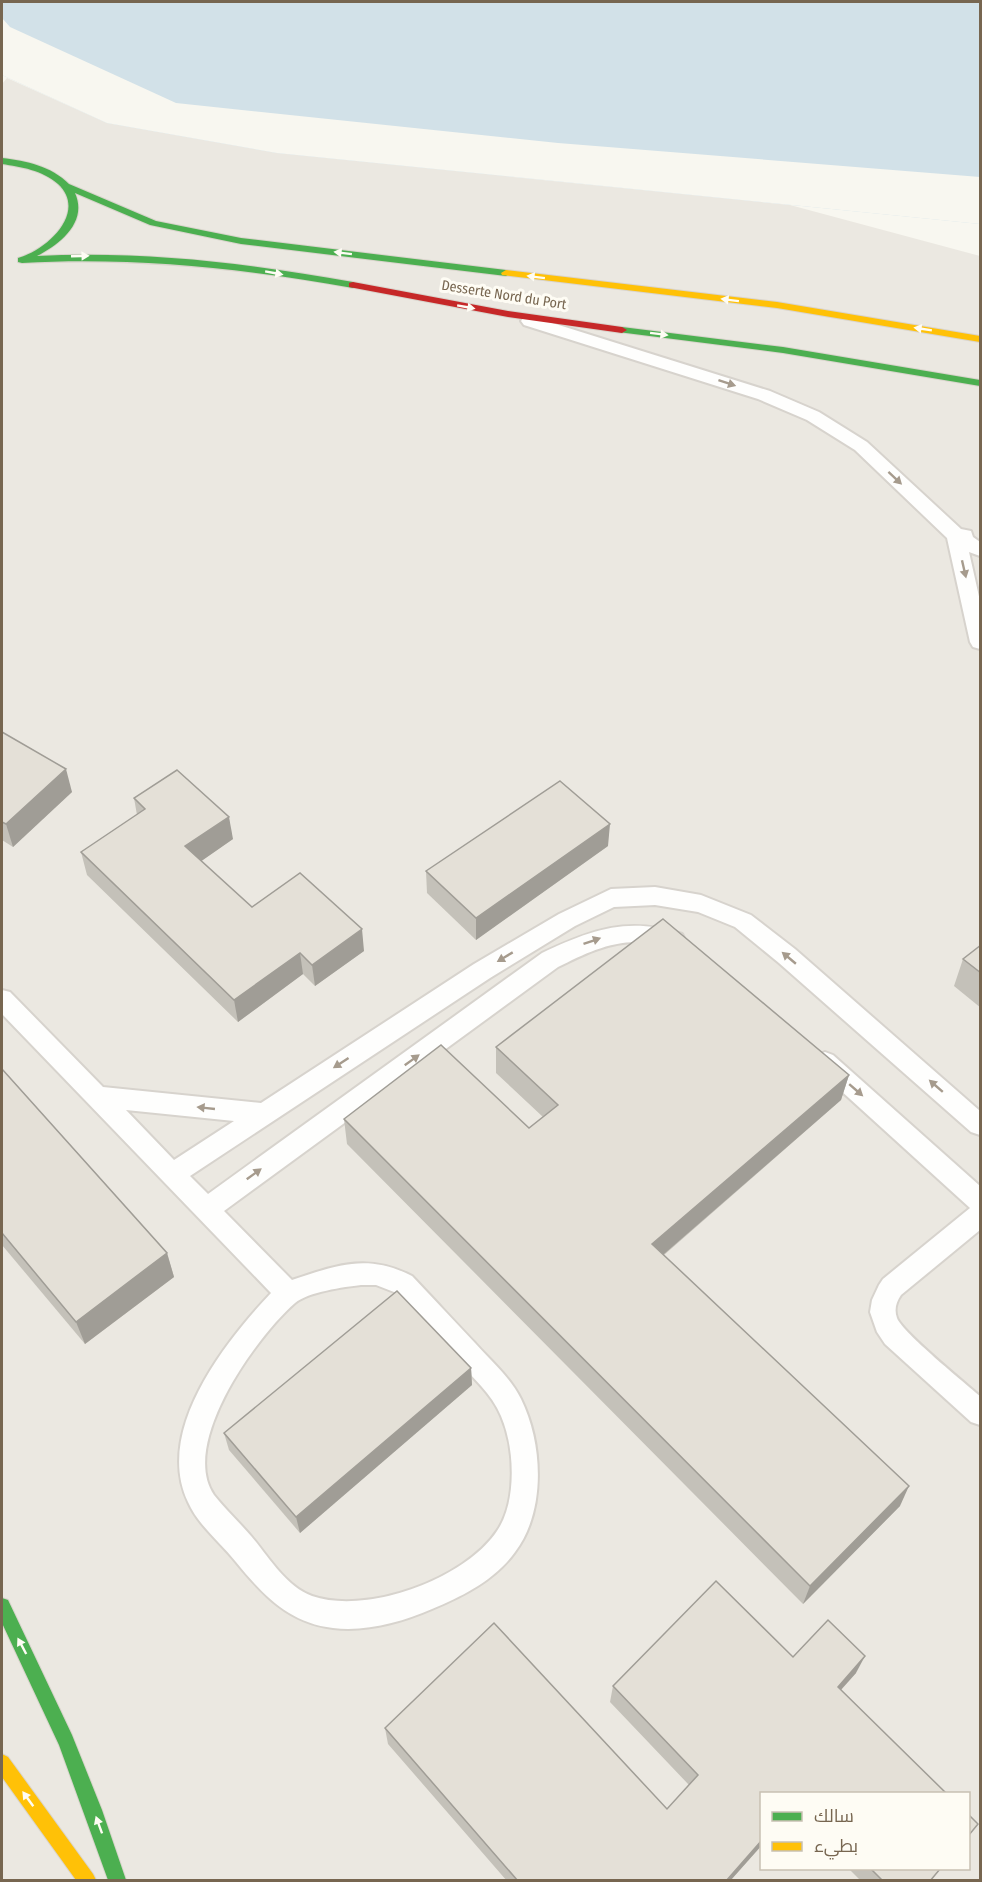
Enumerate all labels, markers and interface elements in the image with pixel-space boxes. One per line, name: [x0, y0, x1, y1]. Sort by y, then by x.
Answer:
one-way arrow: [333, 249, 352, 258]
one-way arrow: [70, 251, 89, 261]
one-way arrow: [265, 269, 284, 278]
one-way arrow: [527, 272, 546, 281]
street label: Desserte Nord du Port: [440, 277, 568, 313]
one-way arrow: [720, 295, 739, 304]
one-way arrow: [457, 303, 476, 312]
one-way arrow: [913, 324, 932, 333]
one-way arrow: [650, 329, 669, 338]
one-way arrow: [718, 379, 736, 388]
one-way arrow: [887, 471, 902, 485]
one-way arrow: [960, 560, 969, 579]
one-way arrow: [583, 935, 601, 945]
one-way arrow: [497, 952, 513, 963]
one-way arrow: [781, 952, 797, 965]
one-way arrow: [404, 1054, 420, 1066]
one-way arrow: [333, 1058, 350, 1069]
one-way arrow: [929, 1080, 944, 1093]
one-way arrow: [848, 1083, 863, 1096]
one-way arrow: [197, 1103, 216, 1113]
one-way arrow: [247, 1169, 262, 1181]
one-way arrow: [18, 1637, 28, 1655]
one-way arrow: [22, 1792, 34, 1808]
legend: [760, 1792, 970, 1870]
text: سالك: [814, 1805, 854, 1827]
one-way arrow: [94, 1816, 104, 1834]
text: بطيء: [814, 1835, 858, 1860]

